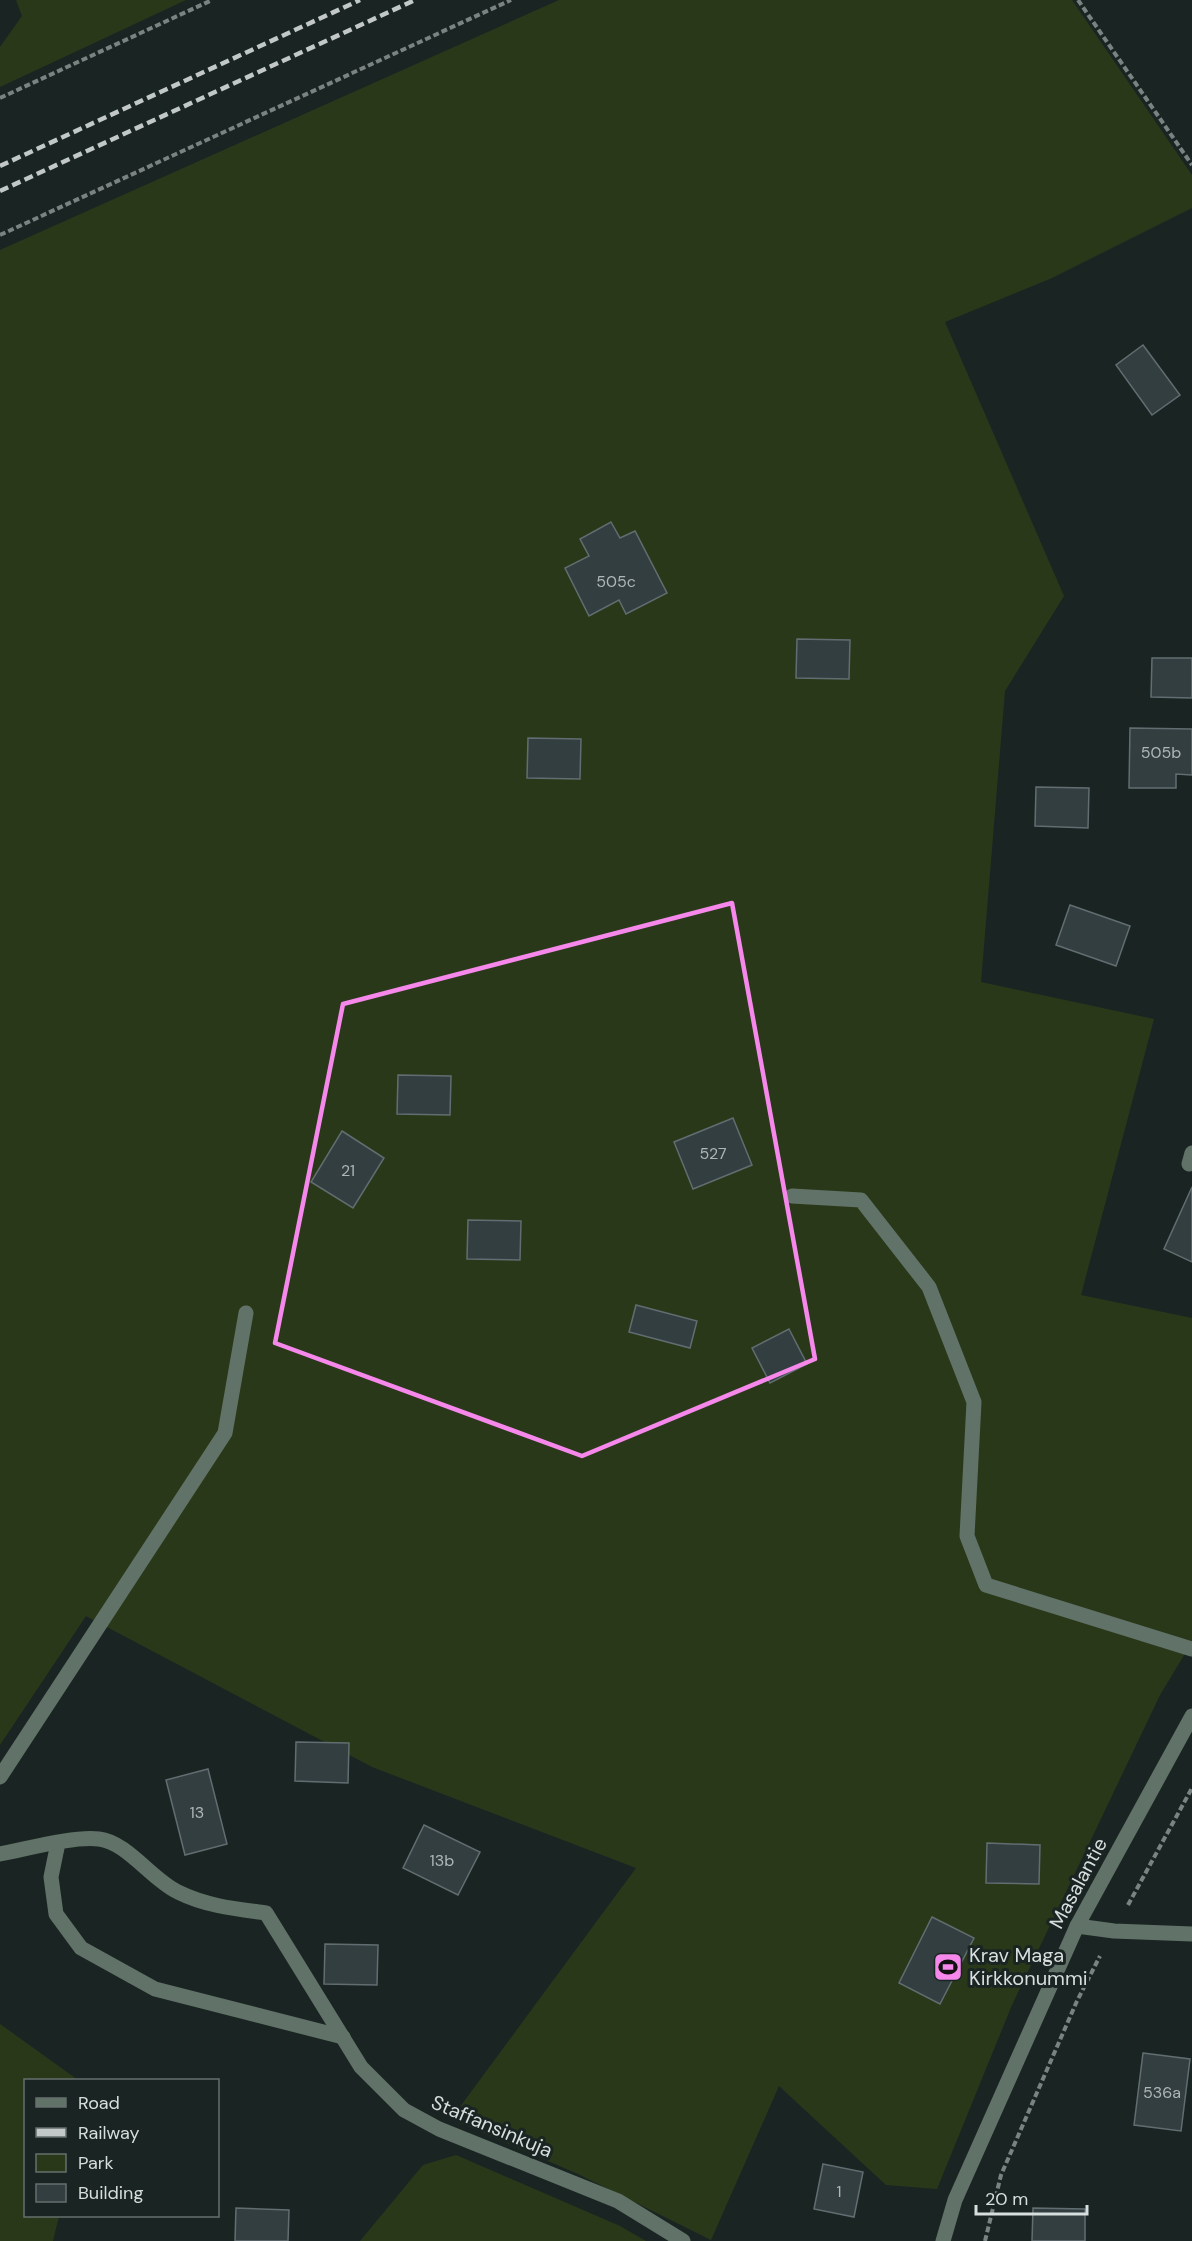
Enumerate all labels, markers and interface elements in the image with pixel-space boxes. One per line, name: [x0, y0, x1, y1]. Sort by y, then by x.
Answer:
house number: 505c: [596, 571, 636, 592]
house number: 505b: [1141, 742, 1181, 763]
house number: 527: [700, 1143, 726, 1164]
house number: 21: [341, 1160, 355, 1181]
house number: 13: [190, 1802, 204, 1823]
street label: Masalantie: [1043, 1833, 1113, 1933]
house number: 13b: [430, 1850, 454, 1871]
place label: Krav Maga Kirkkonummi: [969, 1942, 1088, 1991]
sports icon: Krav Maga Kirkkonummi: [932, 1951, 964, 1983]
legend: [24, 2079, 219, 2217]
house number: 536a: [1143, 2082, 1181, 2103]
street label: Staffansinkuja: [427, 2089, 557, 2163]
text: Road: [78, 2091, 120, 2115]
text: Railway: [78, 2121, 140, 2145]
text: Park: [78, 2151, 114, 2175]
scale bar: [976, 2178, 1087, 2216]
text: Building: [78, 2181, 143, 2205]
house number: 1: [837, 2181, 842, 2202]
text: 20 m: [985, 2187, 1028, 2211]

